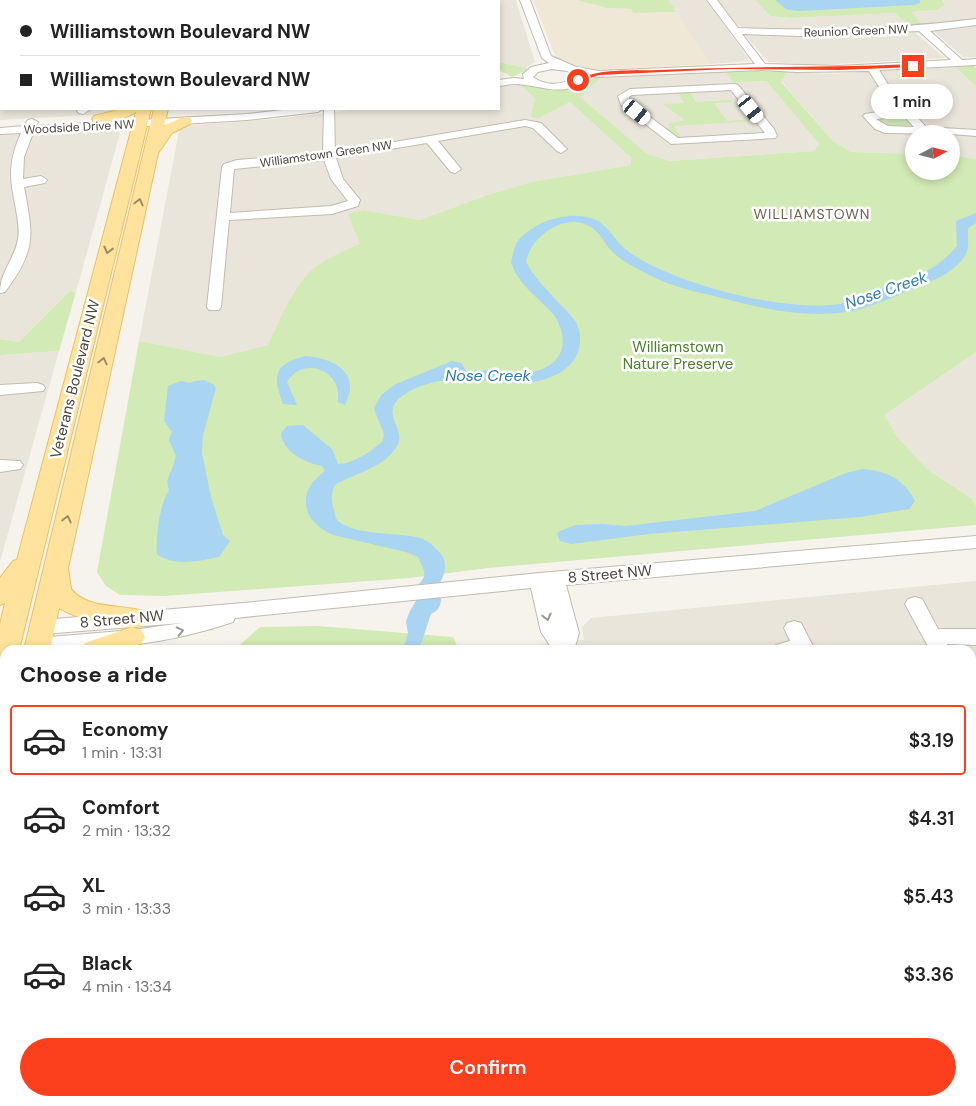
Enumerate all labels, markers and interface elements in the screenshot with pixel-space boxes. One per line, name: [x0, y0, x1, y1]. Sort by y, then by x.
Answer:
text: Williamstown Boulevard NW: [50, 19, 310, 44]
street label: Reunion Green NW: [804, 21, 909, 41]
route end: [902, 55, 924, 77]
text: Williamstown Boulevard NW: [50, 67, 310, 92]
route start: [567, 69, 589, 91]
callout: 1 min: [872, 84, 954, 118]
text: 1 min: [893, 91, 931, 112]
car: [735, 93, 766, 125]
car: [620, 97, 653, 127]
street label: Woodside Drive NW: [23, 116, 135, 138]
north arrow: [905, 125, 960, 180]
map controls: [905, 125, 960, 180]
street label: Williamstown Green NW: [259, 137, 393, 171]
one-way arrow: [133, 198, 144, 207]
district label: WILLIAMSTOWN: [754, 205, 870, 223]
one-way arrow: [103, 245, 114, 254]
water label: Nose Creek: [842, 266, 931, 314]
street label: Veterans Boulevard NW: [46, 297, 104, 460]
park label: Williamstown Nature Preserve: [623, 337, 733, 374]
one-way arrow: [97, 356, 108, 365]
water label: Nose Creek: [445, 365, 532, 386]
one-way arrow: [61, 515, 72, 524]
street label: 8 Street NW: [567, 560, 653, 588]
street label: 8 Street NW: [79, 605, 165, 633]
one-way arrow: [541, 613, 552, 622]
one-way arrow: [176, 626, 185, 637]
text: Choose a ride: [20, 660, 168, 689]
text: Economy: [82, 717, 169, 742]
icon: car: [22, 718, 67, 763]
text: $3.19: [909, 728, 954, 753]
text: 1 min · 13:31: [82, 742, 162, 763]
text: Comfort: [82, 795, 160, 820]
icon: car: [22, 796, 67, 841]
text: $4.31: [908, 806, 954, 831]
text: 2 min · 13:32: [82, 820, 171, 841]
text: XL: [82, 873, 105, 898]
icon: car: [22, 874, 67, 919]
text: $5.43: [903, 884, 954, 909]
text: 3 min · 13:33: [82, 898, 171, 919]
text: Black: [82, 951, 133, 976]
icon: car: [22, 952, 67, 997]
text: $3.36: [903, 962, 954, 987]
text: 4 min · 13:34: [82, 976, 172, 997]
button: Confirm: [20, 1038, 956, 1096]

